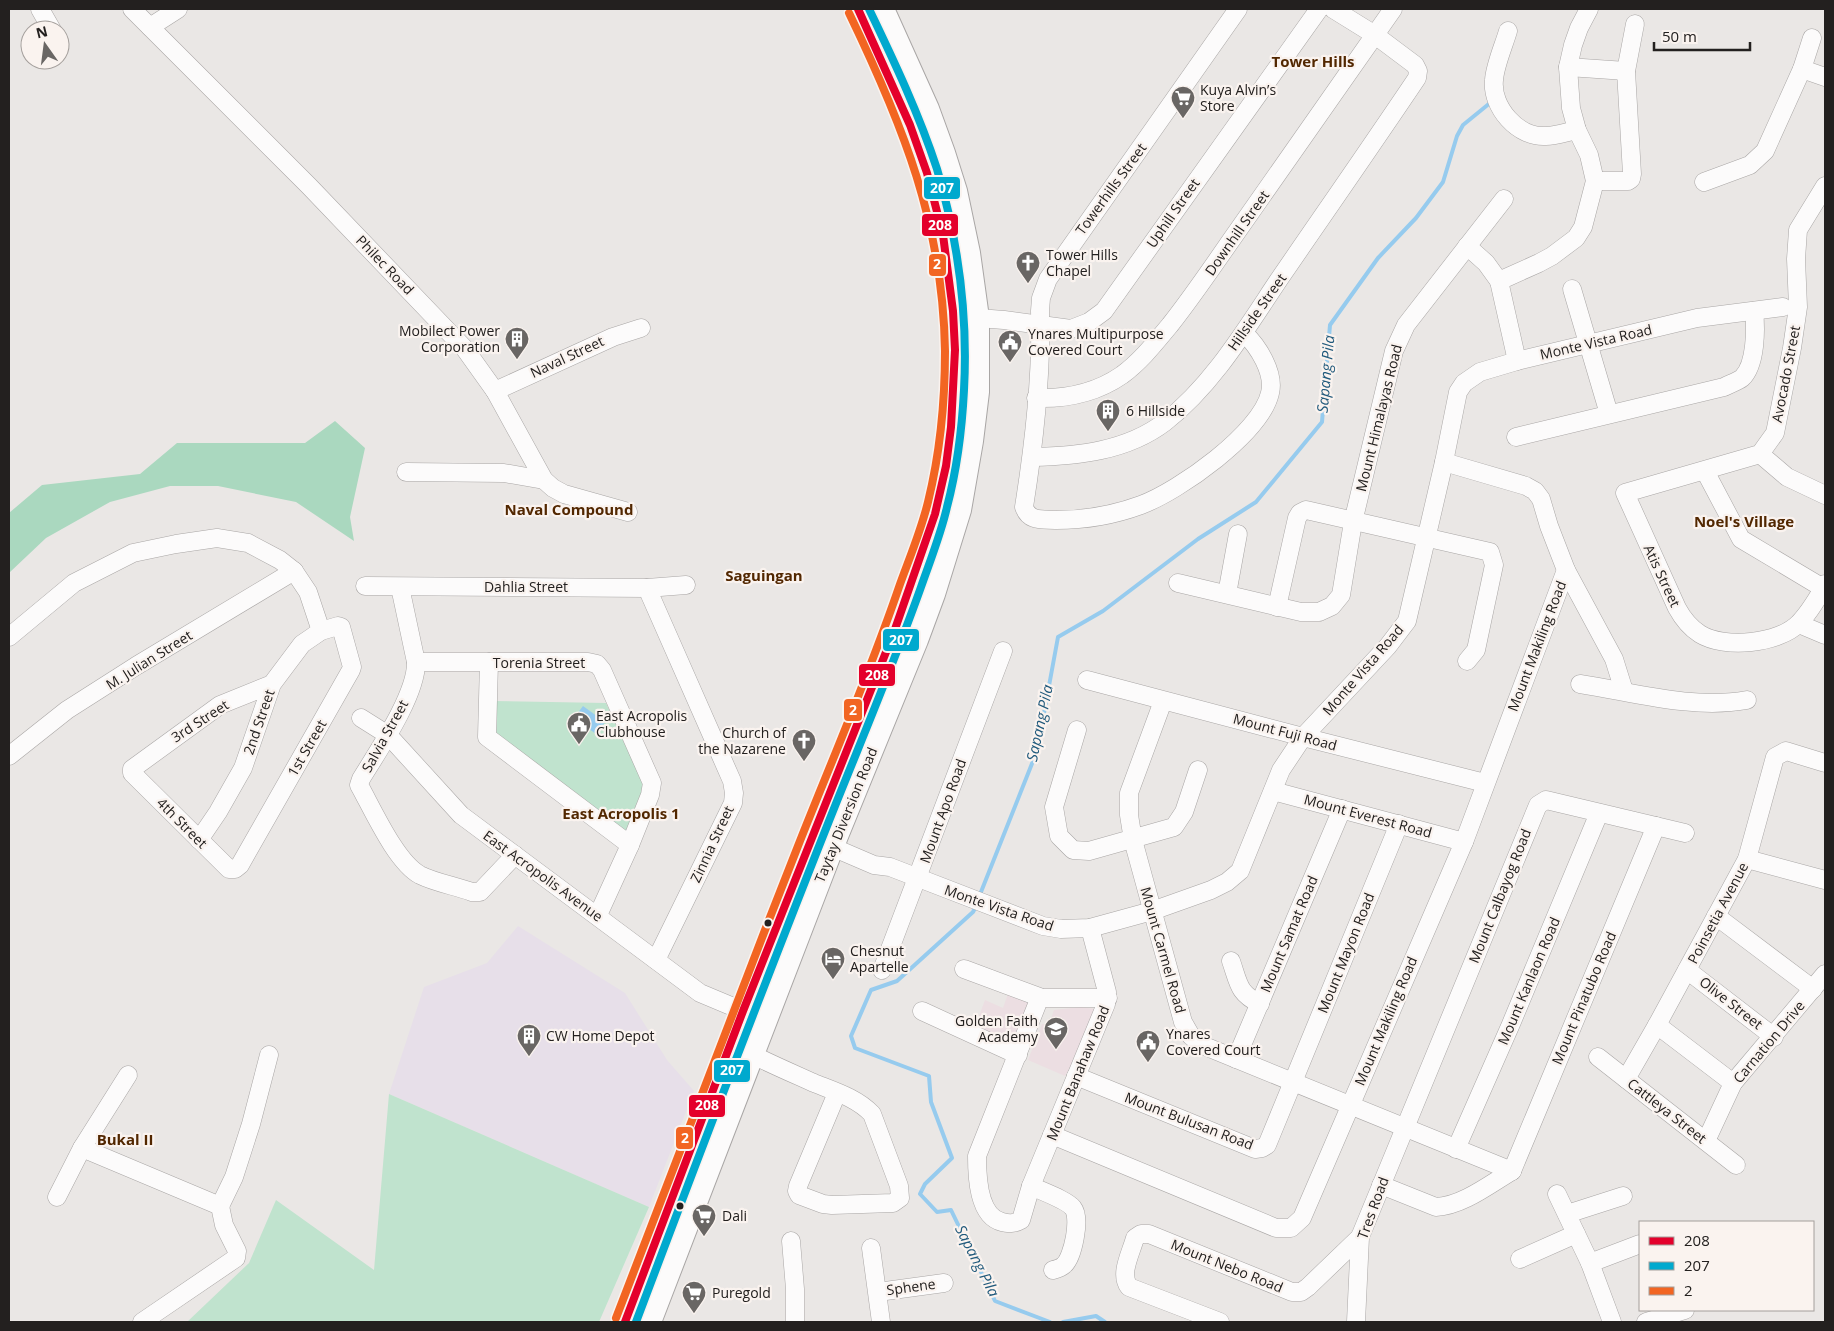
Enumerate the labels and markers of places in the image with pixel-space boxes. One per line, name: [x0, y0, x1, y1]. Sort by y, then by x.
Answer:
place label: Kuya Alvin’s Store: [1200, 80, 1276, 115]
supermarket icon: Kuya Alvin’s Store: [1170, 85, 1196, 119]
place label: Tower Hills Chapel: [1046, 245, 1118, 280]
church icon: Tower Hills Chapel: [1015, 250, 1041, 284]
place label: Mobilect Power Corporation: [399, 321, 500, 356]
place label: Ynares Multipurpose Covered Court: [1028, 324, 1164, 359]
building icon: Mobilect Power Corporation: [504, 326, 530, 360]
public building icon: Ynares Multipurpose Covered Court: [997, 329, 1023, 363]
building icon: 6 Hillside: [1095, 398, 1121, 432]
place label: 6 Hillside: [1126, 401, 1185, 420]
place label: East Acropolis Clubhouse: [596, 706, 688, 741]
public building icon: East Acropolis Clubhouse: [566, 711, 592, 745]
place label: Church of the Nazarene: [698, 723, 787, 758]
church icon: Church of the Nazarene: [791, 728, 817, 762]
unlabelled marker: [763, 918, 773, 928]
place label: Chesnut Apartelle: [850, 941, 909, 976]
hotel icon: Chesnut Apartelle: [820, 946, 846, 980]
place label: Golden Faith Academy: [955, 1011, 1039, 1046]
school or university icon: Golden Faith Academy: [1043, 1016, 1069, 1050]
building icon: CW Home Depot: [516, 1023, 542, 1057]
place label: Ynares Covered Court: [1166, 1024, 1260, 1059]
place label: CW Home Depot: [546, 1026, 655, 1045]
public building icon: Ynares Covered Court: [1135, 1029, 1161, 1063]
unlabelled marker: [675, 1201, 685, 1211]
supermarket icon: Dali: [691, 1203, 717, 1237]
place label: Dali: [722, 1206, 747, 1225]
supermarket icon: Puregold: [681, 1280, 707, 1314]
place label: Puregold: [712, 1283, 771, 1302]

